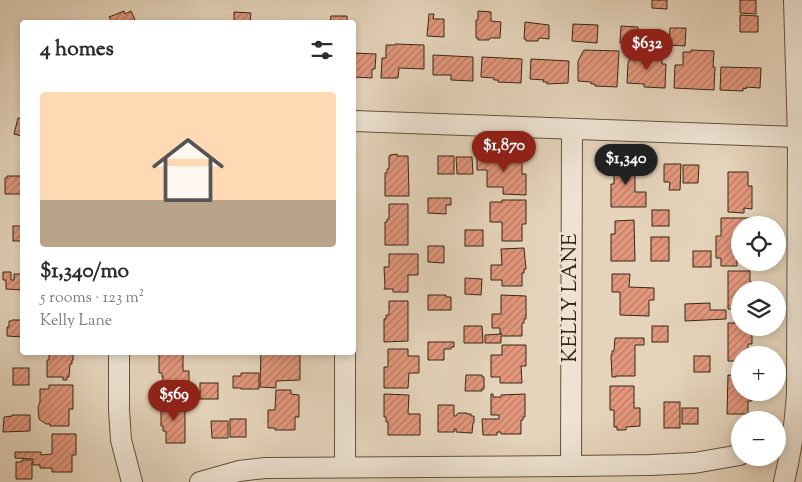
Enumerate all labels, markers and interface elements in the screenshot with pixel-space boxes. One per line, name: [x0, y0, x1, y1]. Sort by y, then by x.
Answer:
pin: $632: [617, 28, 677, 71]
text: $632: [632, 33, 662, 56]
text: 4 homes: [40, 35, 114, 65]
icon: filters: [308, 36, 336, 64]
icon: home: [143, 125, 233, 215]
pin: $1,870: [463, 130, 545, 173]
text: $1,870: [483, 135, 525, 158]
pin: $1,340: [585, 144, 667, 186]
text: $1,340: [606, 148, 646, 171]
map controls: [731, 216, 786, 466]
button: locate: [731, 216, 786, 271]
street label: KELLY LANE: [556, 233, 586, 363]
text: $1,340/mo: [40, 257, 129, 287]
button: layers: [731, 281, 786, 336]
text: 5 rooms · 123 m²: [40, 287, 144, 310]
text: Kelly Lane: [40, 310, 112, 333]
button: +: [731, 346, 786, 401]
pin: $569: [144, 380, 204, 422]
text: $569: [159, 384, 189, 407]
button: −: [731, 411, 786, 466]

